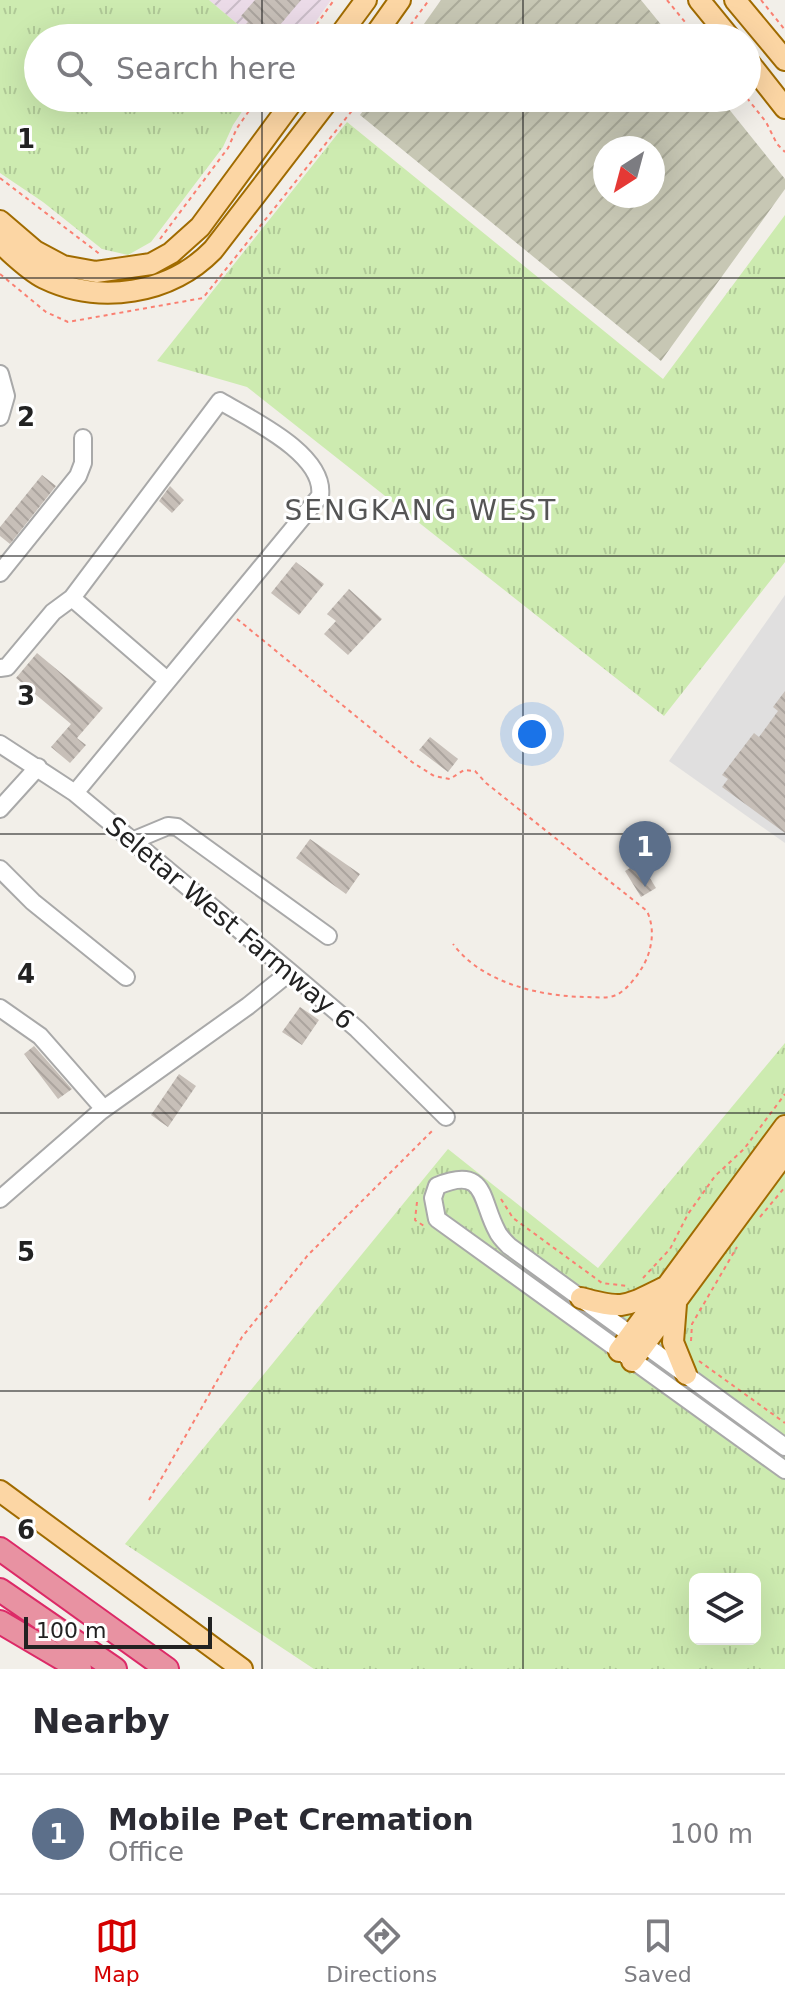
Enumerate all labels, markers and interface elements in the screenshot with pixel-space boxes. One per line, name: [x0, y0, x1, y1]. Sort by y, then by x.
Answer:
search box: [24, 24, 761, 112]
icon: search: [52, 46, 96, 90]
text: Search here: [116, 51, 296, 86]
text: 1: [17, 124, 35, 154]
north arrow: [593, 136, 665, 208]
text: 2: [17, 402, 35, 432]
district label: SENGKANG WEST: [285, 494, 557, 527]
text: 3: [17, 681, 35, 711]
your location: [512, 714, 552, 754]
street label: Seletar West Farmway 6: [100, 810, 360, 1036]
pin: 1: [619, 821, 671, 887]
text: 4: [17, 959, 35, 989]
text: 5: [17, 1237, 35, 1267]
text: 6: [17, 1515, 35, 1545]
map controls: [689, 1573, 761, 1645]
button: layers: [689, 1573, 761, 1645]
scale bar: [24, 1613, 212, 1649]
text: 100 m: [36, 1618, 106, 1643]
text: Nearby: [32, 1701, 170, 1741]
text: Mobile Pet Cremation: [108, 1802, 474, 1837]
text: 1: [49, 1819, 67, 1849]
text: 100 m: [670, 1819, 753, 1849]
text: Office: [108, 1837, 184, 1867]
tab: Map: [93, 1914, 140, 1987]
tab: Directions: [326, 1914, 437, 1987]
tab: Saved: [624, 1914, 692, 1987]

